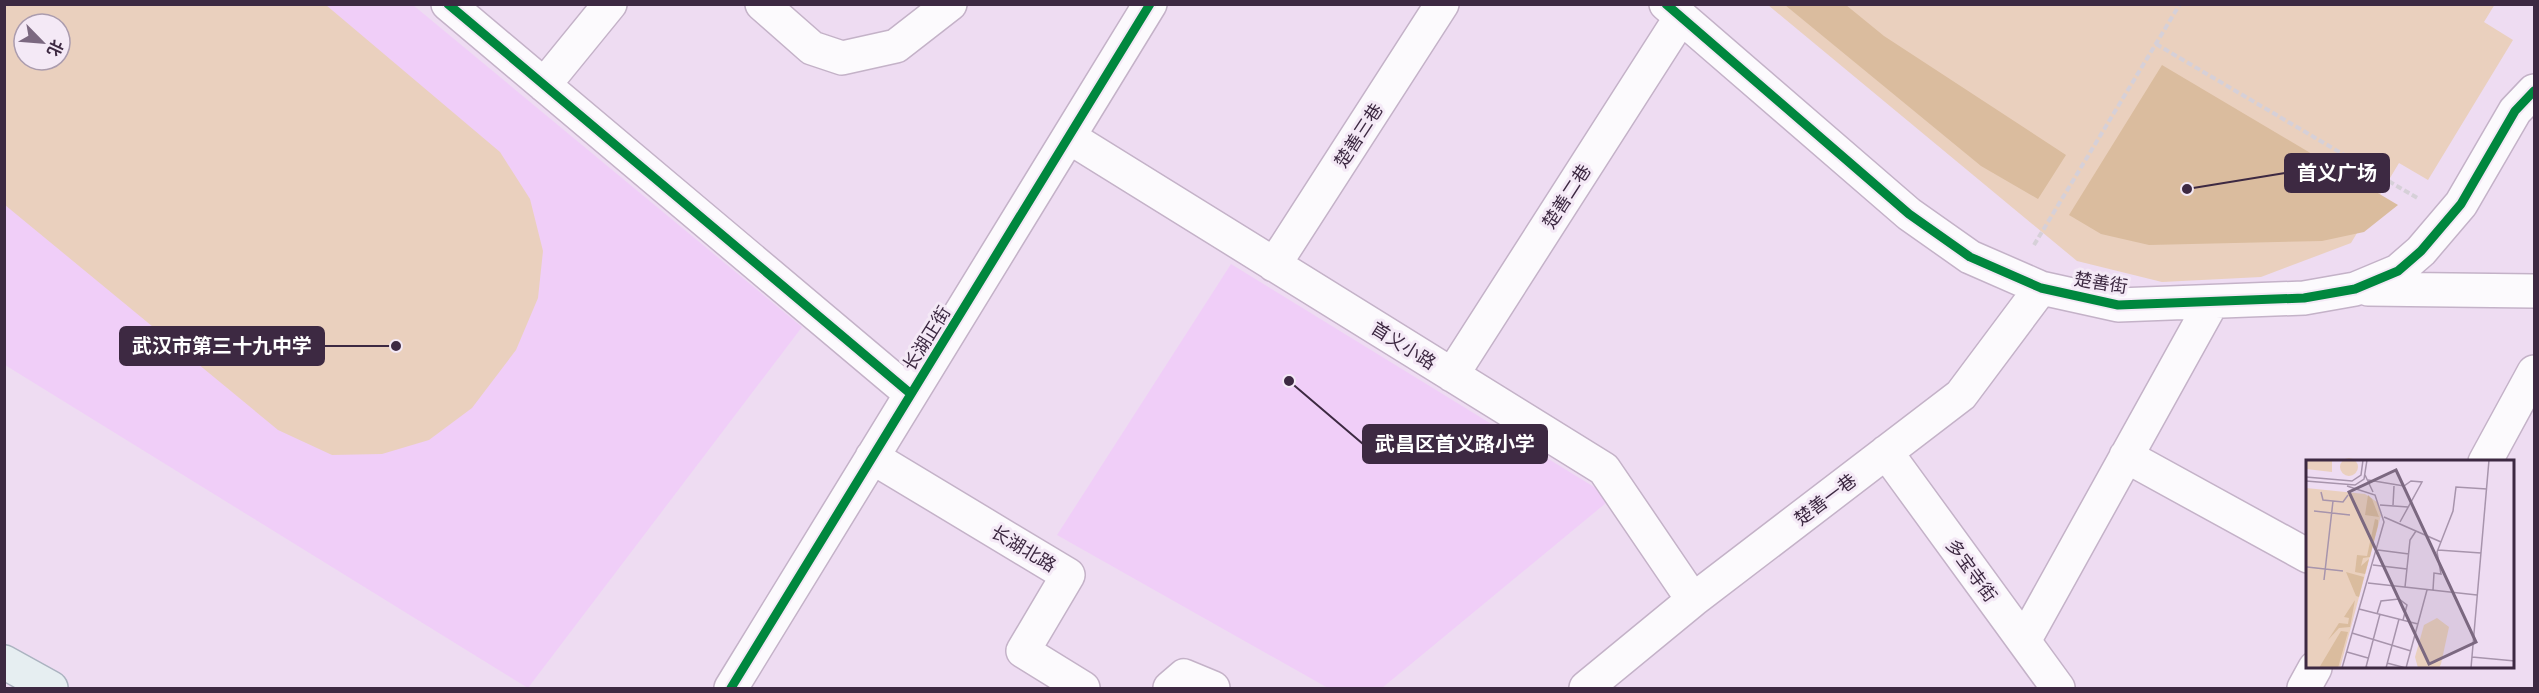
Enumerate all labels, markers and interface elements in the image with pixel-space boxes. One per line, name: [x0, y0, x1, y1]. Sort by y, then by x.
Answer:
north arrow: [12, 12, 72, 72]
text: 北: [42, 36, 69, 60]
street label: 楚善三巷: [1328, 98, 1388, 172]
callout: 首义广场: [2285, 154, 2389, 192]
street label: 楚善二巷: [1536, 159, 1596, 233]
text: 首义广场: [2297, 159, 2377, 186]
street label: 楚善街: [2072, 266, 2130, 298]
street label: 长湖正街: [897, 301, 955, 375]
street label: 首义小路: [1367, 316, 1441, 374]
callout: 武汉市第三十九中学: [120, 327, 324, 365]
text: 武汉市第三十九中学: [132, 332, 312, 359]
callout: 武昌区首义路小学: [1363, 425, 1547, 463]
text: 武昌区首义路小学: [1375, 430, 1535, 457]
inset map: [2306, 460, 2515, 669]
street label: 楚善一巷: [1789, 468, 1861, 530]
street label: 长湖北路: [987, 519, 1061, 577]
street label: 多宝寺街: [1941, 534, 2003, 606]

